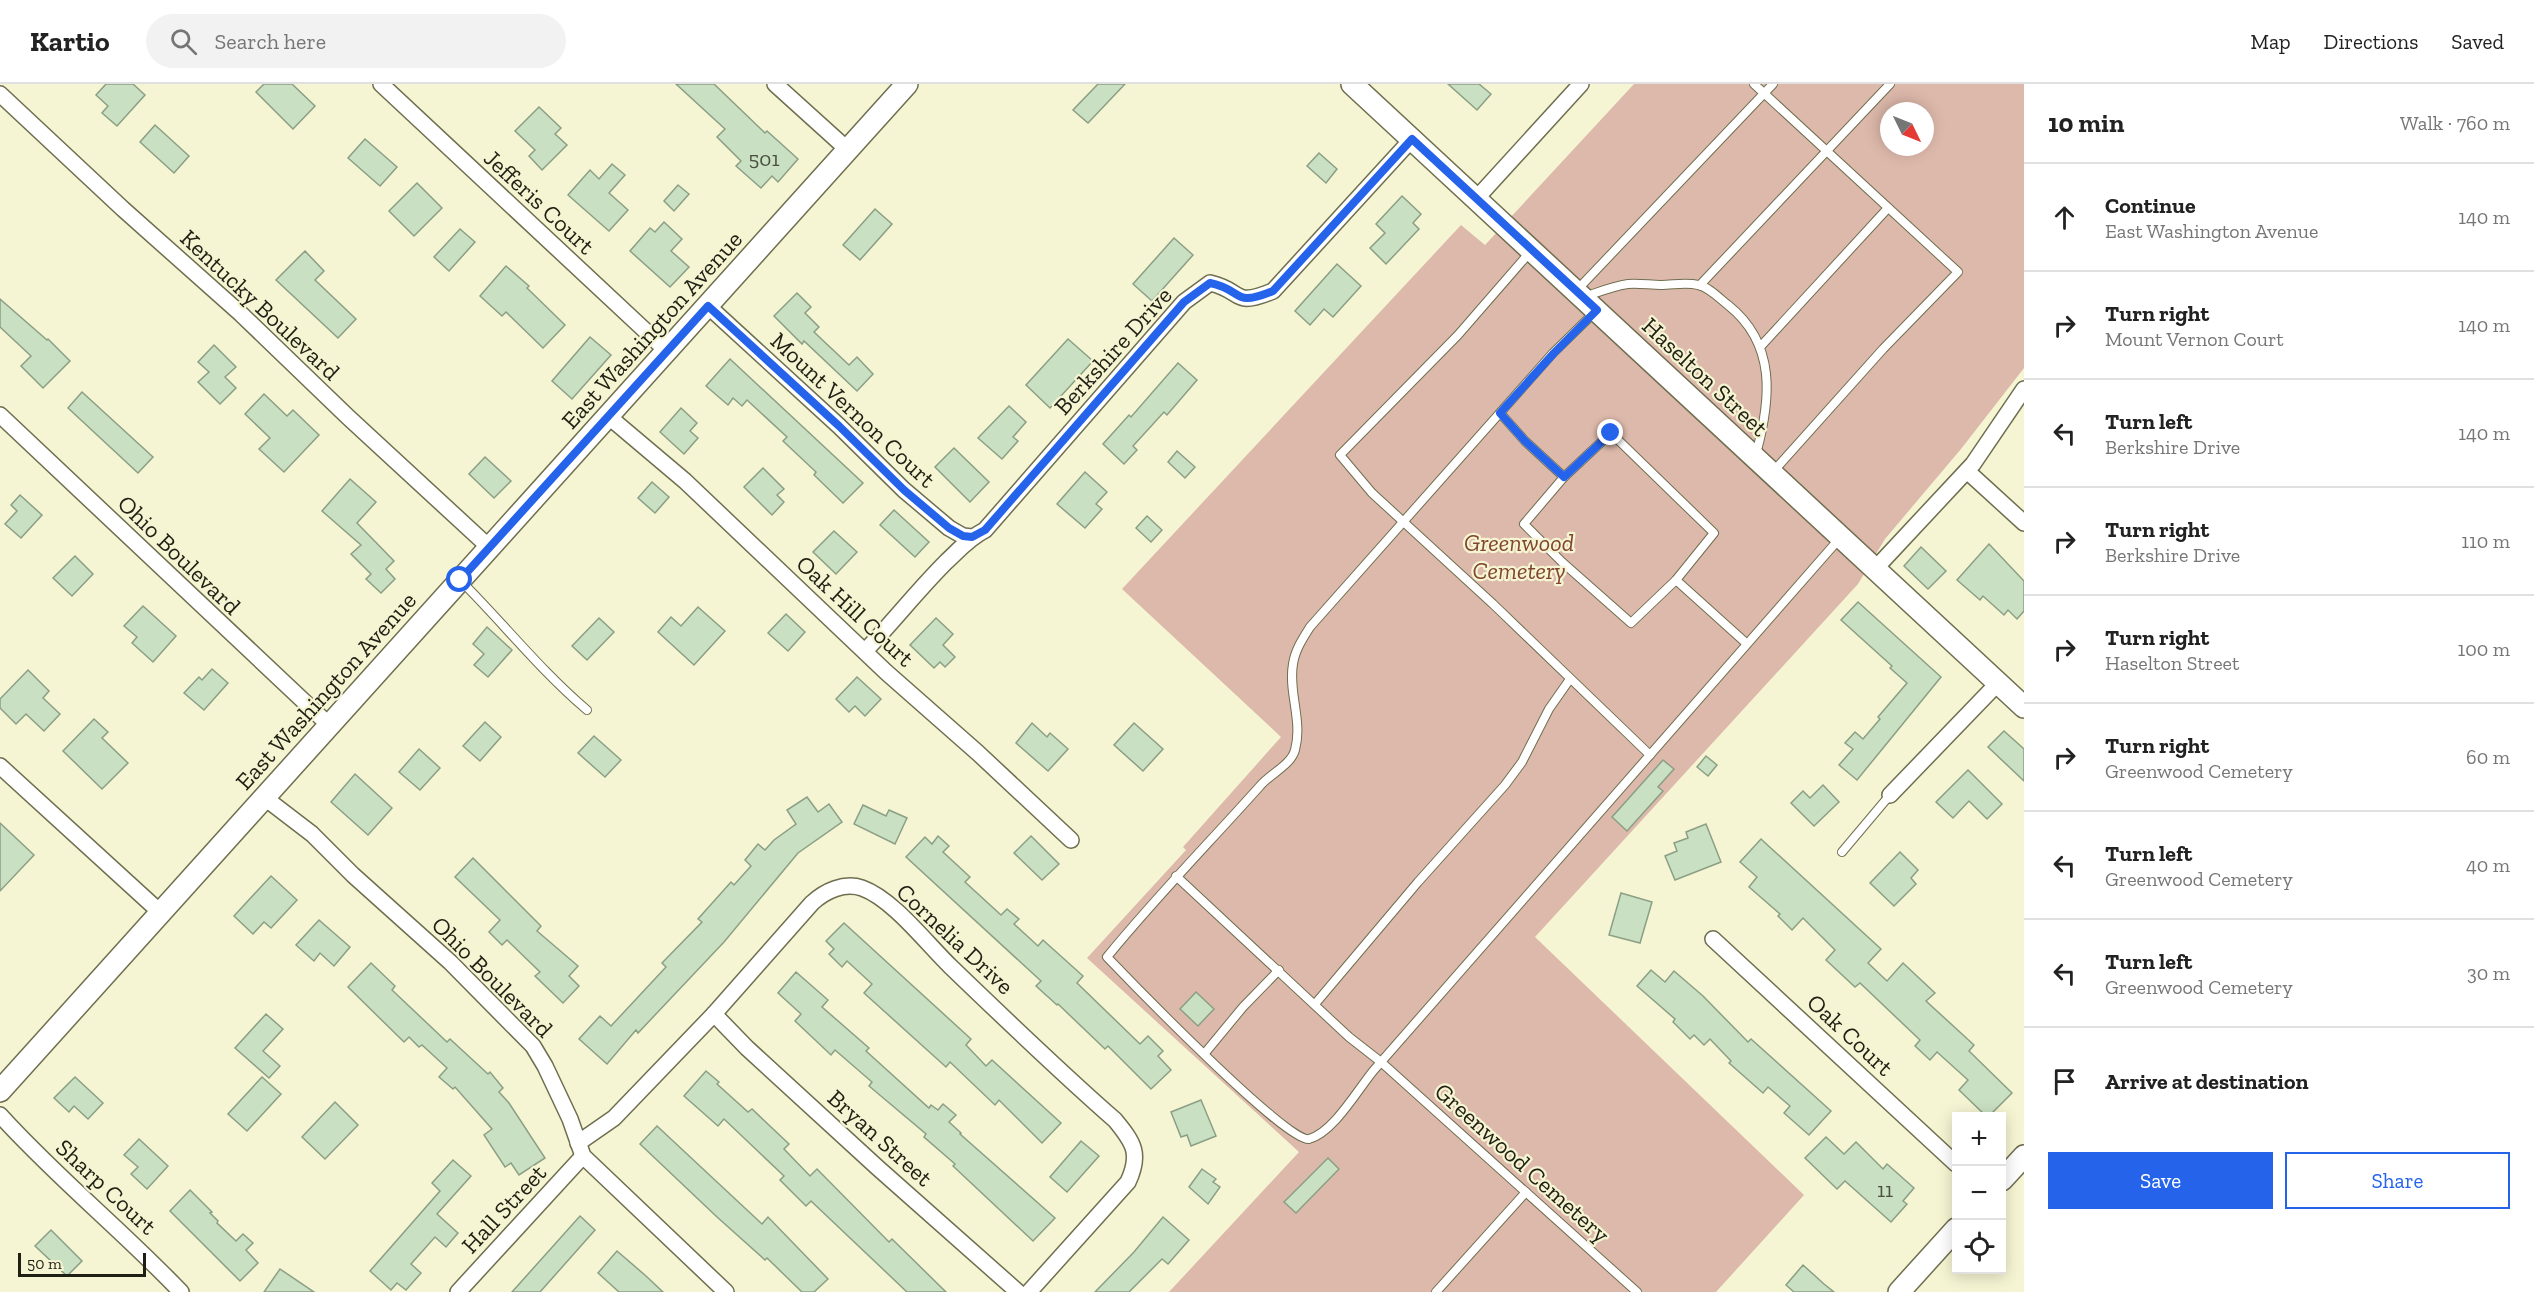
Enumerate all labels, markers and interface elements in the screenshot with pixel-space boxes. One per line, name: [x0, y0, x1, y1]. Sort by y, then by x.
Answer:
search box: [146, 14, 566, 68]
text: Kartio: [30, 25, 110, 58]
icon: search: [167, 25, 200, 58]
text: Search here: [215, 28, 326, 55]
text: Map: [2251, 29, 2291, 54]
text: Directions: [2324, 29, 2418, 54]
text: Saved: [2451, 29, 2504, 54]
north arrow: [1880, 102, 1934, 156]
text: 10 min: [2048, 107, 2124, 139]
text: Walk · 760 m: [2400, 111, 2510, 135]
street label: Jefferis Court: [478, 143, 601, 260]
house number: 501: [749, 146, 779, 171]
text: Continue: [2105, 192, 2196, 219]
icon: ahead: [2048, 201, 2081, 234]
text: 140 m: [2458, 205, 2510, 229]
text: East Washington Avenue: [2105, 219, 2318, 243]
street label: Kentucky Boulevard: [175, 223, 346, 386]
street label: East Washington Avenue: [555, 225, 748, 435]
street label: Berkshire Drive: [1048, 281, 1178, 421]
text: Turn right: [2105, 300, 2209, 327]
icon: right: [2048, 309, 2081, 342]
street label: Haselton Street: [1636, 311, 1774, 442]
text: 140 m: [2458, 313, 2510, 337]
street label: Mount Vernon Court: [765, 326, 942, 493]
text: Mount Vernon Court: [2105, 327, 2284, 351]
text: Turn left: [2105, 408, 2192, 435]
icon: left: [2048, 417, 2081, 450]
route end: [1597, 419, 1623, 445]
text: 140 m: [2458, 421, 2510, 445]
text: Berkshire Drive: [2105, 435, 2240, 459]
street label: Ohio Boulevard: [112, 489, 247, 621]
text: Turn right: [2105, 516, 2209, 543]
icon: right: [2048, 525, 2081, 558]
park label: Greenwood Cemetery: [1464, 528, 1574, 585]
text: 110 m: [2461, 529, 2510, 553]
text: Berkshire Drive: [2105, 543, 2240, 567]
street label: Oak Hill Court: [791, 549, 920, 673]
route start: [446, 566, 472, 592]
street label: East Washington Avenue: [229, 586, 422, 796]
text: Turn right: [2105, 624, 2209, 651]
icon: right: [2048, 633, 2081, 666]
text: 100 m: [2457, 637, 2510, 661]
text: Haselton Street: [2105, 651, 2239, 675]
text: Turn right: [2105, 732, 2209, 759]
icon: right: [2048, 741, 2081, 774]
text: 60 m: [2466, 745, 2510, 769]
text: Greenwood Cemetery: [2105, 759, 2293, 783]
text: Turn left: [2105, 840, 2192, 867]
icon: left: [2048, 849, 2081, 882]
text: 40 m: [2466, 853, 2510, 877]
text: Greenwood Cemetery: [2105, 867, 2293, 891]
street label: Cornelia Drive: [891, 877, 1020, 1000]
street label: Ohio Boulevard: [426, 910, 559, 1043]
text: Turn left: [2105, 948, 2192, 975]
icon: left: [2048, 957, 2081, 990]
text: 30 m: [2467, 961, 2510, 985]
text: Greenwood Cemetery: [2105, 975, 2293, 999]
street label: Oak Court: [1801, 987, 1899, 1082]
icon: arrive: [2048, 1065, 2081, 1098]
text: Arrive at destination: [2105, 1068, 2308, 1095]
street label: Greenwood Cemetery: [1429, 1077, 1616, 1249]
street label: Bryan Street: [822, 1083, 939, 1192]
map controls: [1952, 1112, 2006, 1274]
button: +: [1952, 1112, 2006, 1166]
street label: Sharp Court: [50, 1133, 163, 1241]
button: Save: [2048, 1152, 2273, 1209]
button: Share: [2285, 1152, 2510, 1209]
street label: Hall Street: [455, 1158, 552, 1259]
button: −: [1952, 1166, 2006, 1220]
house number: 11: [1877, 1177, 1893, 1202]
button: locate: [1952, 1220, 2006, 1274]
scale bar: [18, 1250, 146, 1278]
text: 50 m: [27, 1254, 62, 1273]

